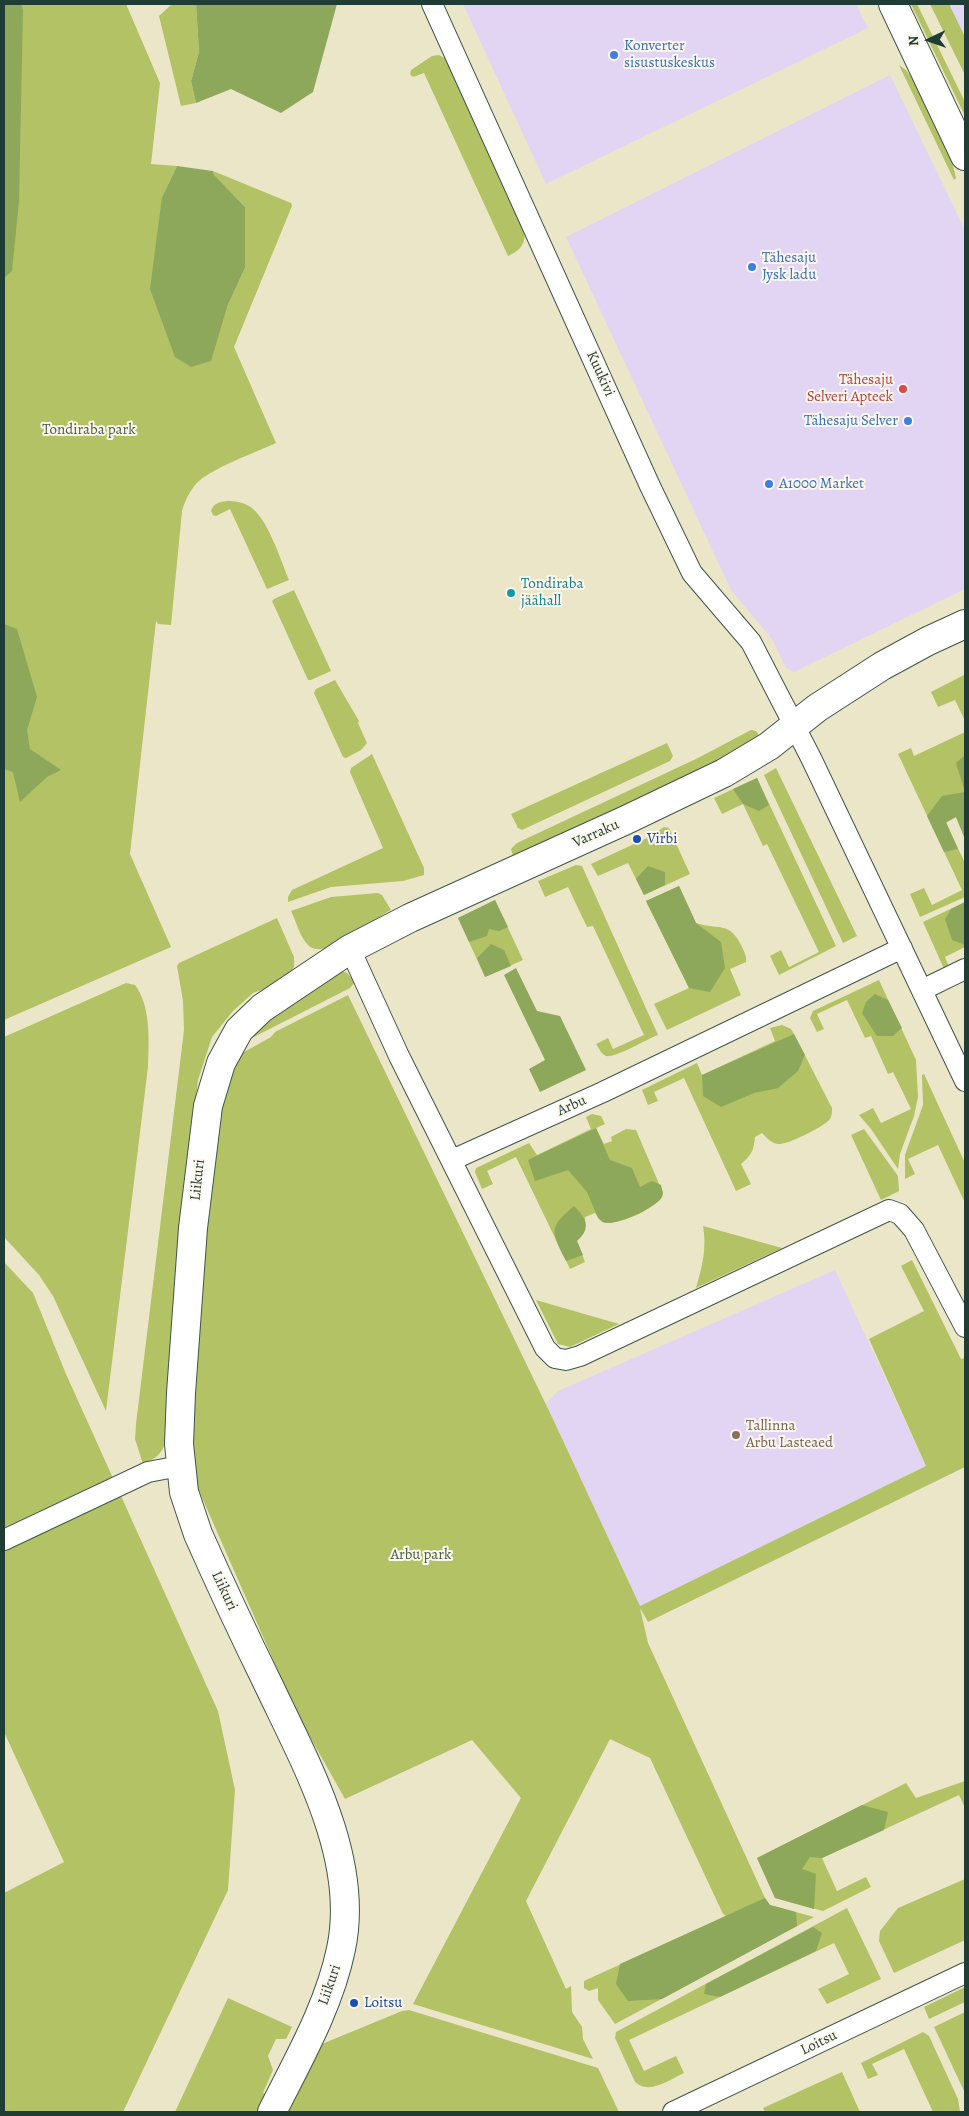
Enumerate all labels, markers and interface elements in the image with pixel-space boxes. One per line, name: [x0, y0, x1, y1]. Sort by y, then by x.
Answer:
north arrow: [904, 15, 954, 65]
text: N: [904, 35, 923, 46]
place label: Konverter sisustuskeskus: [624, 37, 715, 72]
marker: Konverter sisustuskeskus: [608, 49, 620, 61]
place label: Tähesaju Jysk ladu: [762, 249, 816, 284]
marker: Tähesaju Jysk ladu: [746, 261, 758, 273]
street label: Kuukivi: [582, 348, 618, 400]
place label: Tähesaju Selveri Apteek: [807, 371, 893, 406]
marker: Tähesaju Selveri Apteek: [897, 383, 909, 395]
place label: Tähesaju Selver: [804, 412, 898, 430]
marker: Tähesaju Selver: [902, 415, 914, 427]
park label: Tondiraba park: [42, 421, 136, 439]
place label: A1000 Market: [779, 475, 864, 493]
marker: A1000 Market: [763, 478, 775, 490]
place label: Tondiraba jäähall: [521, 575, 583, 610]
marker: Tondiraba jäähall: [505, 587, 517, 599]
street label: Varraku: [570, 816, 622, 852]
place label: Virbi: [647, 830, 677, 848]
marker: Virbi: [631, 833, 643, 845]
street label: Arbu: [555, 1092, 589, 1120]
street label: Liikuri: [187, 1158, 209, 1202]
place label: Tallinna Arbu Lasteaed: [746, 1417, 833, 1452]
marker: Tallinna Arbu Lasteaed: [730, 1429, 742, 1441]
park label: Arbu park: [390, 1546, 452, 1564]
street label: Liikuri: [207, 1568, 241, 1614]
street label: Liikuri: [315, 1962, 345, 2008]
place label: Loitsu: [364, 1994, 402, 2012]
marker: Loitsu: [348, 1997, 360, 2009]
street label: Loitsu: [798, 2026, 840, 2060]

